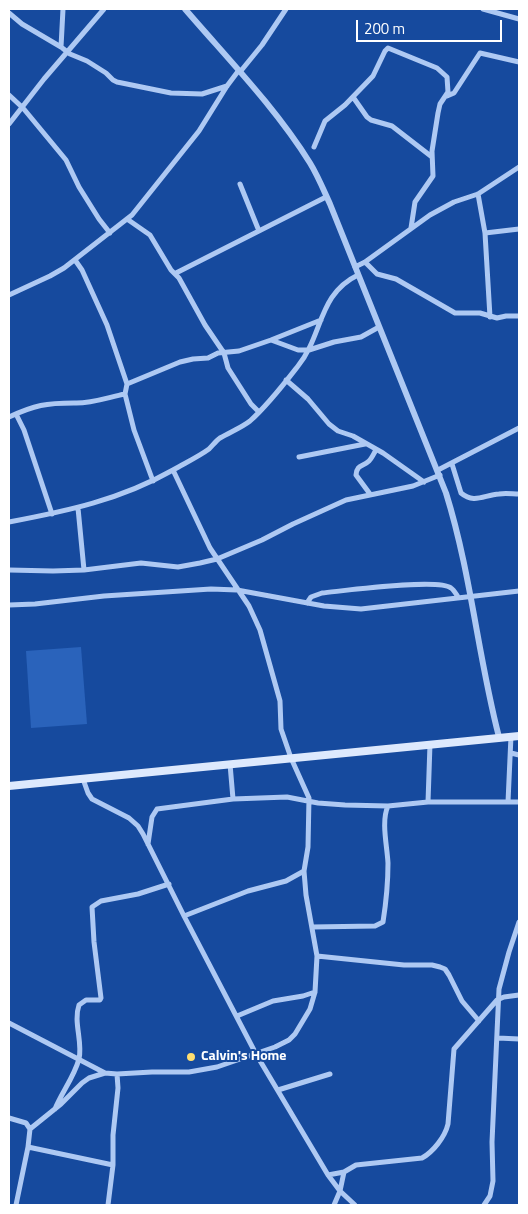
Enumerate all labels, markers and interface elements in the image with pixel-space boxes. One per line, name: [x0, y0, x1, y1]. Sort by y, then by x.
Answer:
scale bar: [358, 10, 504, 42]
text: 200 m: [364, 17, 405, 40]
place label: Calvin's Home: [201, 1049, 286, 1065]
marker: Calvin's Home: [185, 1051, 197, 1063]

